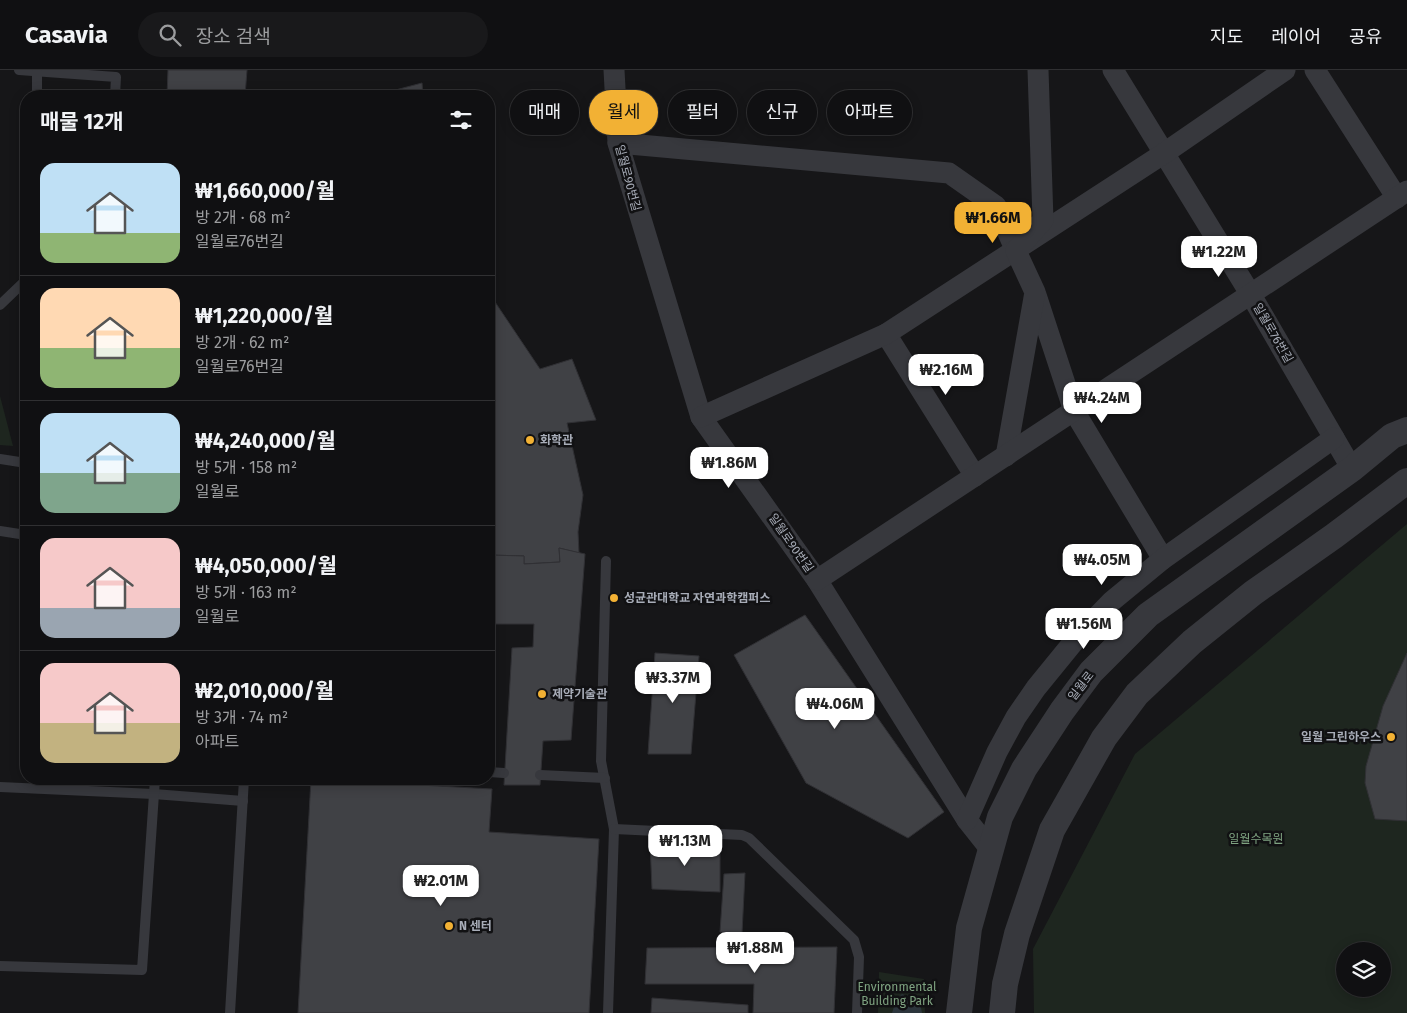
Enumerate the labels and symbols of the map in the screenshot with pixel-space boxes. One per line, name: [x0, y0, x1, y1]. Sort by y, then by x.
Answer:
street label: 일월로90번길: [612, 143, 644, 213]
pin: ₩1.66M: [952, 202, 1034, 244]
pin: ₩1.22M: [1178, 236, 1260, 278]
street label: 일월로76번길: [1250, 301, 1296, 365]
pin: ₩2.16M: [905, 354, 987, 396]
pin: ₩4.24M: [1061, 382, 1143, 424]
place label: 화학관: [540, 433, 573, 447]
marker: 화학관: [524, 434, 536, 446]
pin: ₩1.86M: [688, 446, 770, 489]
street label: 일월로90번길: [766, 511, 816, 575]
pin: ₩4.05M: [1061, 544, 1143, 586]
place label: 성균관대학교 자연과학캠퍼스: [624, 591, 770, 605]
marker: 성균관대학교 자연과학캠퍼스: [608, 592, 620, 604]
pin: ₩1.56M: [1043, 608, 1125, 650]
pin: ₩3.37M: [632, 662, 714, 704]
street label: 일월로: [1065, 669, 1097, 703]
place label: 제약기술관: [552, 687, 607, 701]
marker: 제약기술관: [536, 688, 548, 700]
pin: ₩4.06M: [794, 688, 876, 730]
place label: 일월 그린하우스: [1301, 730, 1381, 744]
marker: 일월 그린하우스: [1385, 731, 1397, 743]
pin: ₩1.13M: [644, 824, 726, 867]
park label: 일월수목원: [1228, 832, 1284, 846]
pin: ₩2.01M: [400, 864, 482, 907]
place label: N 센터: [459, 919, 492, 933]
marker: N 센터: [443, 920, 455, 932]
pin: ₩1.88M: [714, 932, 796, 974]
park label: Environmental Building Park: [858, 980, 937, 1008]

